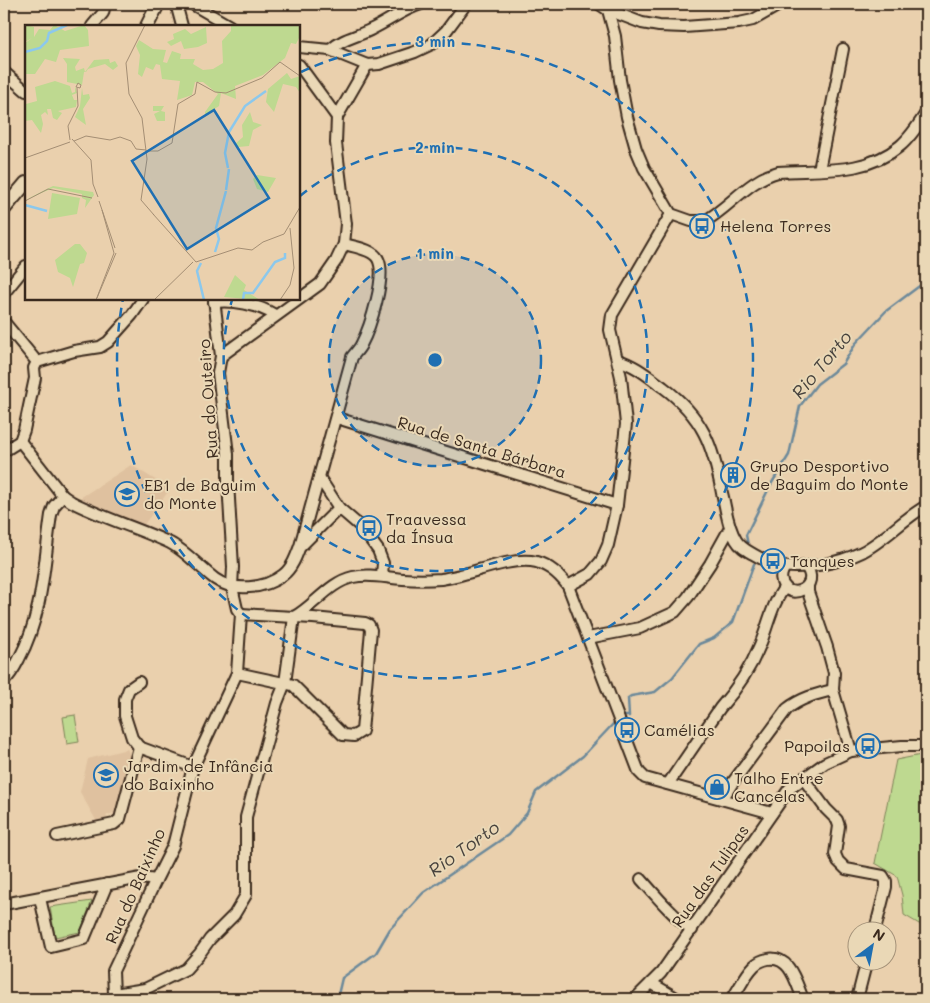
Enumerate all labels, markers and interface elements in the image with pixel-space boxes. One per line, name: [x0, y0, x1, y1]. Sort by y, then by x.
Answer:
inset map: [25, 25, 300, 300]
text: 3 min: [415, 31, 455, 51]
text: 2 min: [415, 137, 455, 157]
bus stop icon: Helena Torres: [689, 213, 715, 239]
place label: Helena Torres: [720, 215, 831, 236]
text: 1 min: [416, 243, 454, 263]
water label: Rio Torto: [786, 325, 857, 403]
street label: Rua do Outeiro: [193, 339, 222, 459]
centre of rings: [426, 351, 444, 369]
street label: Rua de Santa Bárbara: [395, 411, 569, 482]
place label: Grupo Desportivo de Baguim do Monte: [750, 455, 909, 494]
building icon: Grupo Desportivo de Baguim do Monte: [720, 462, 746, 488]
place label: EB1 de Baguim do Monte: [144, 474, 256, 513]
school or university icon: EB1 de Baguim do Monte: [114, 481, 140, 507]
place label: Traavessa da Ínsua: [386, 508, 467, 547]
bus stop icon: Traavessa da Ínsua: [356, 515, 382, 541]
bus stop icon: Tanques: [760, 548, 786, 574]
place label: Tanques: [790, 550, 854, 571]
bus stop icon: Camélias: [614, 717, 640, 743]
place label: Camélias: [644, 719, 715, 740]
bus stop icon: Papoilas: [855, 733, 881, 759]
place label: Papoilas: [784, 735, 850, 756]
place label: Jardim de Infância do Baixinho: [124, 755, 273, 794]
school or university icon: Jardim de Infância do Baixinho: [93, 762, 119, 788]
place label: Talho Entre Cancelas: [734, 767, 824, 806]
shop icon: Talho Entre Cancelas: [704, 774, 730, 800]
water label: Rio Torto: [423, 815, 504, 881]
street label: Rua das Tulipas: [666, 820, 753, 931]
street label: Rua do Baixinho: [100, 825, 169, 947]
north arrow: [848, 920, 898, 970]
text: N: [870, 924, 889, 945]

